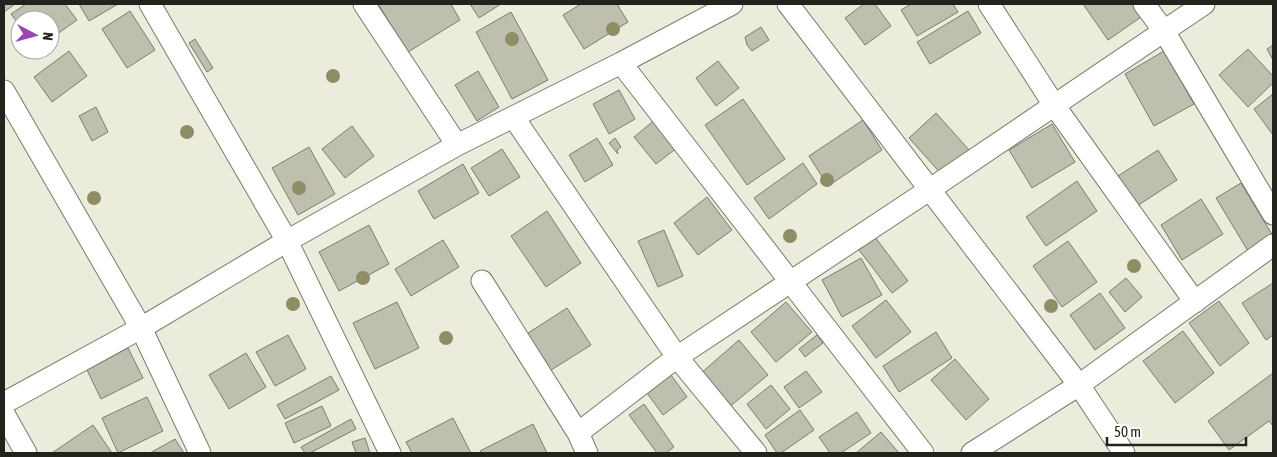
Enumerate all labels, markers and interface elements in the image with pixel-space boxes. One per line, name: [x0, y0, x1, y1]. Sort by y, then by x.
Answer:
north arrow: [10, 10, 60, 60]
text: N: [40, 31, 56, 41]
scale bar: [1107, 414, 1246, 446]
text: 50 m: [1114, 423, 1141, 440]

